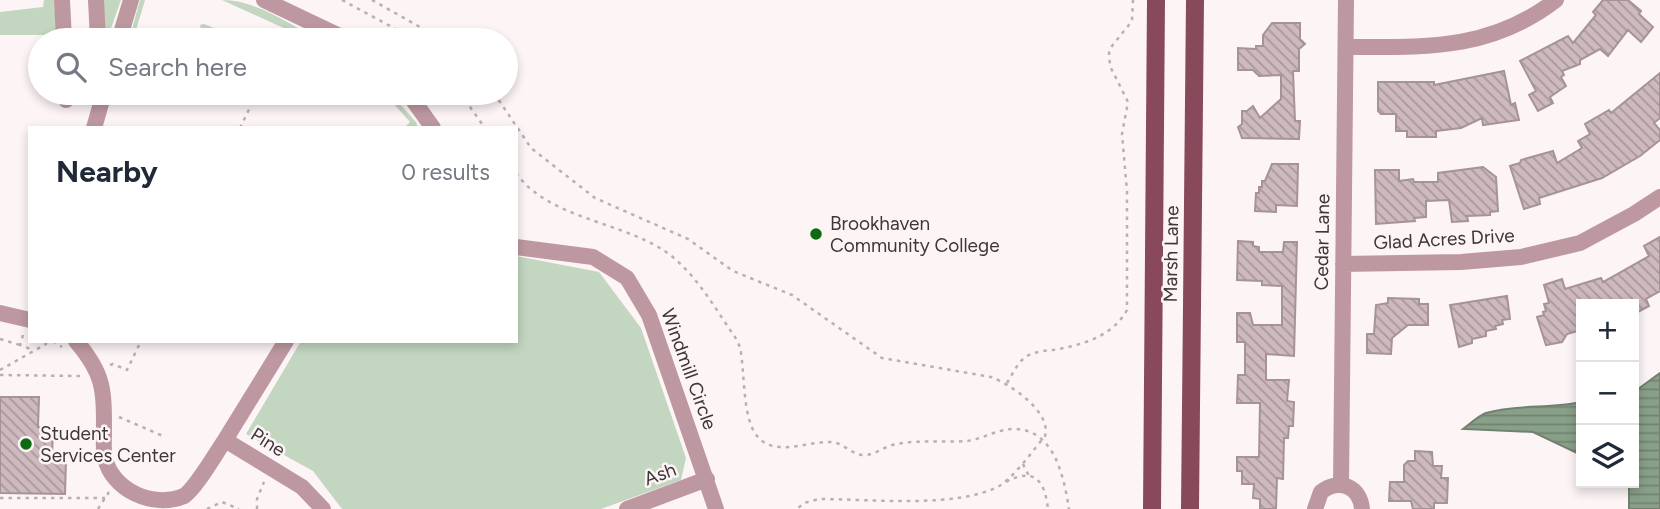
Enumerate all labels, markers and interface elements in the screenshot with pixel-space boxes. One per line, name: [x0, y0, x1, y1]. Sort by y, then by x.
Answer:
search box: [28, 28, 518, 105]
icon: search: [52, 48, 90, 86]
text: Search here: [108, 51, 247, 83]
text: Nearby: [56, 153, 158, 190]
text: 0 results: [401, 158, 490, 186]
street label: Cedar Lane: [1310, 194, 1334, 290]
street label: Marsh Lane: [1159, 205, 1183, 303]
place label: Brookhaven Community College: [830, 212, 1000, 257]
street label: Glad Acres Drive: [1373, 224, 1515, 254]
marker: Brookhaven Community College: [808, 226, 824, 242]
map controls: [1576, 299, 1639, 488]
button: +: [1576, 299, 1639, 362]
street label: Windmill Circle: [656, 305, 722, 433]
button: −: [1576, 362, 1639, 425]
place label: Student Services Center: [40, 422, 176, 467]
street label: Pine: [246, 423, 290, 461]
button: layers: [1576, 425, 1639, 488]
marker: Student Services Center: [18, 436, 34, 452]
street label: Ash: [641, 458, 679, 490]

